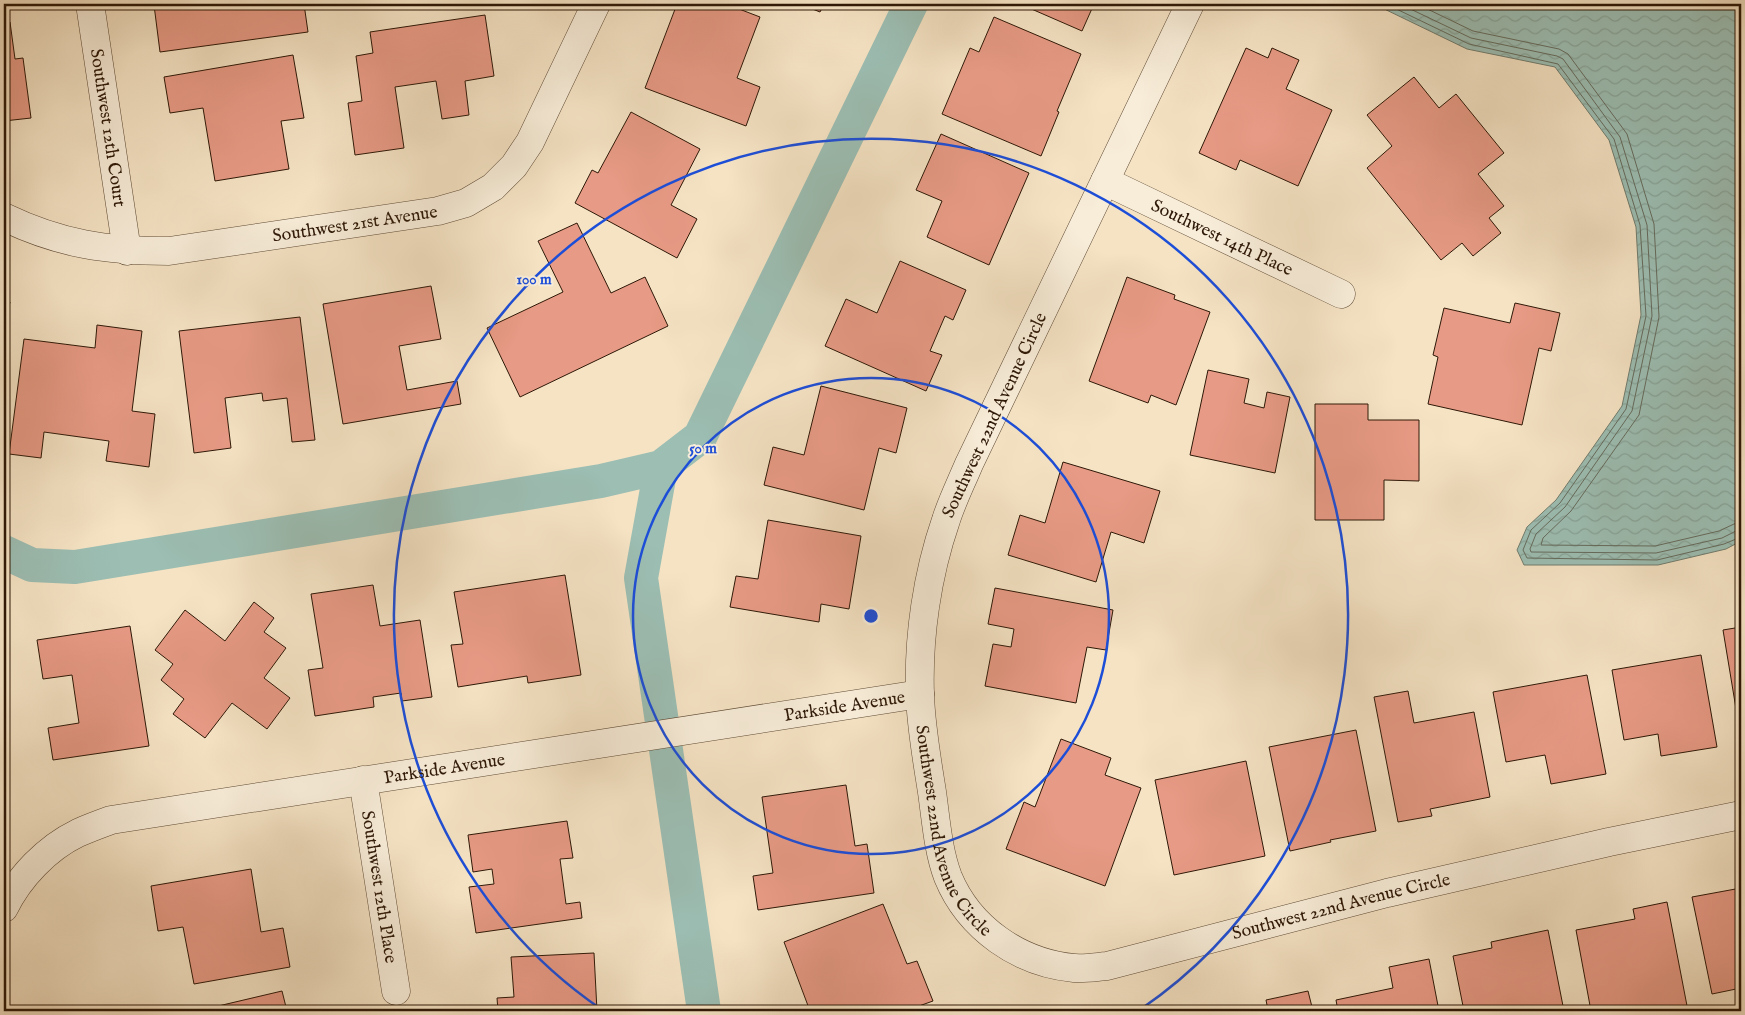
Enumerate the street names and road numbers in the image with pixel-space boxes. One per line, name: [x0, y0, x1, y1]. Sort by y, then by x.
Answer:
street label: Southwest 12th Court: [84, 47, 130, 209]
street label: Southwest 14th Place: [1147, 195, 1296, 282]
street label: Southwest 21st Avenue: [271, 201, 439, 248]
street label: Southwest 22nd Avenue Circle: [938, 309, 1053, 522]
street label: Parkside Avenue: [783, 686, 907, 728]
street label: Southwest 22nd Avenue Circle: [909, 724, 996, 942]
street label: Parkside Avenue: [382, 749, 507, 790]
street label: Southwest 12th Place: [355, 809, 401, 965]
street label: Southwest 22nd Avenue Circle: [1230, 869, 1453, 946]

